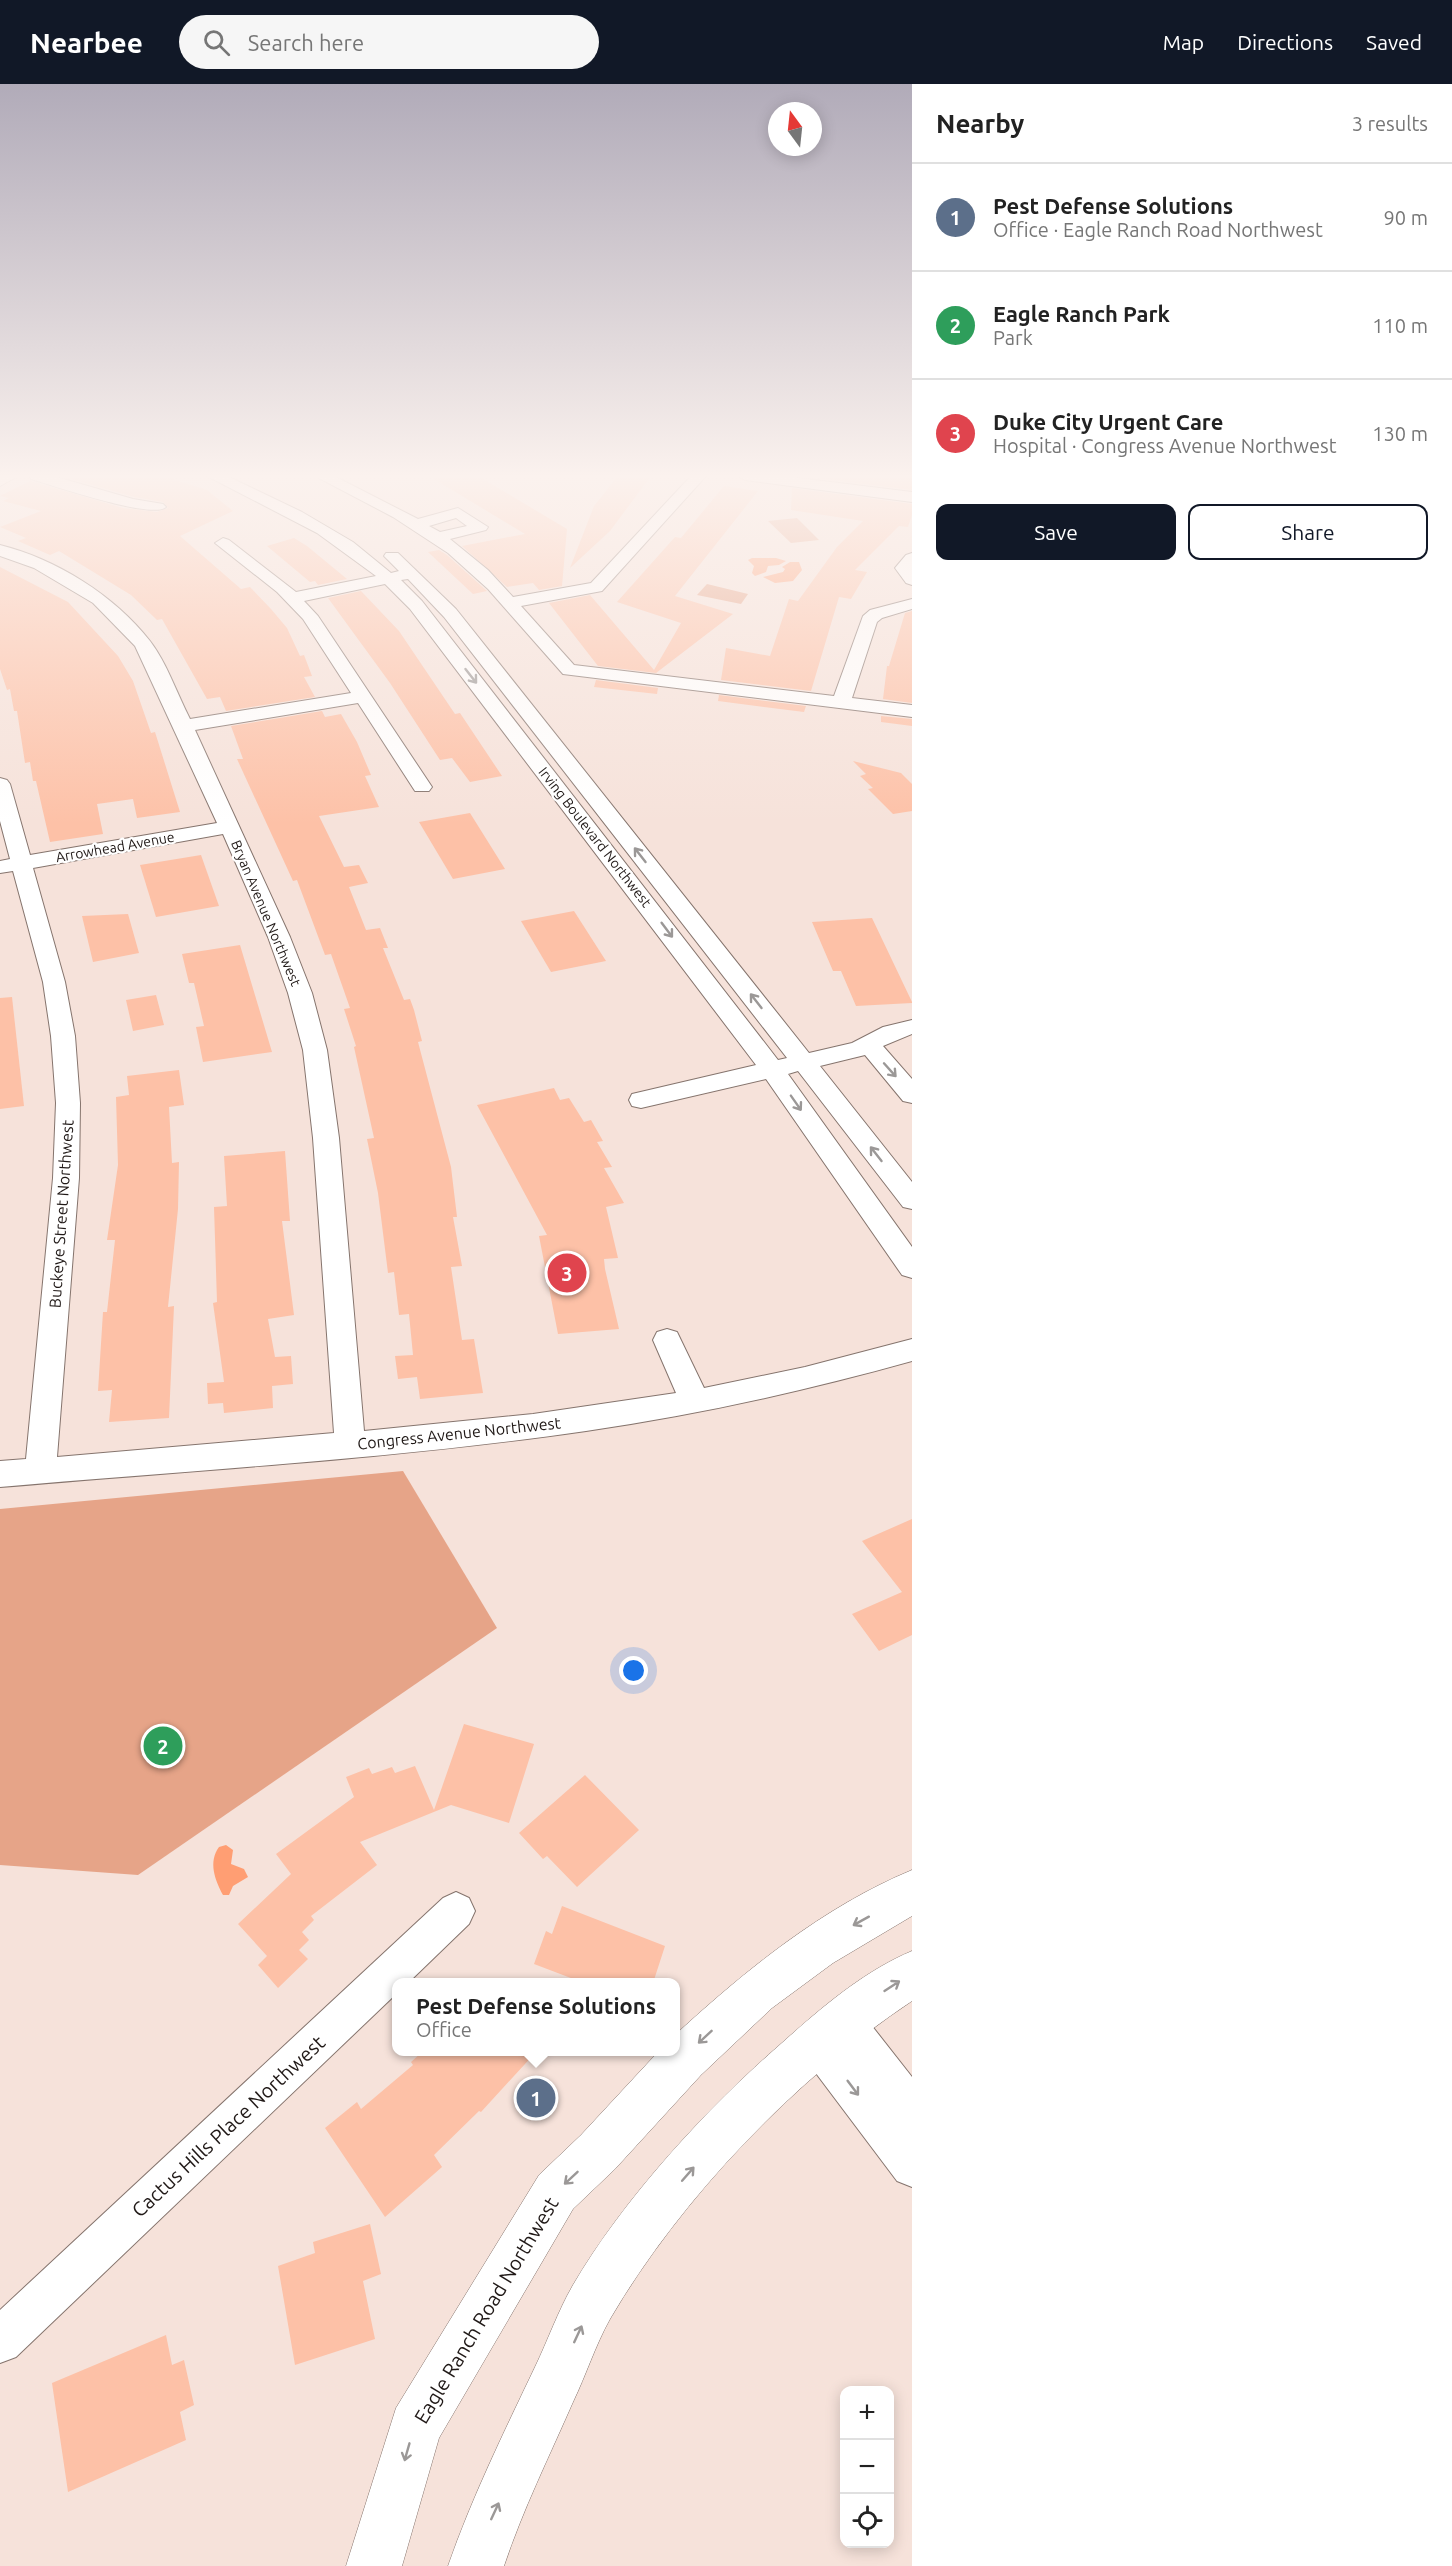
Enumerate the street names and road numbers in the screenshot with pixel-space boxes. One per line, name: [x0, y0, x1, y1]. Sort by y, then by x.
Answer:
street label: Irving Boulevard Northwest: [535, 764, 655, 910]
street label: Arrowhead Avenue: [54, 829, 176, 865]
street label: Bryan Avenue Northwest: [228, 838, 304, 989]
street label: Buckeye Street Northwest: [45, 1119, 77, 1309]
street label: Congress Avenue Northwest: [357, 1413, 562, 1453]
street label: Cactus Hills Place Northwest: [127, 2030, 329, 2221]
street label: Eagle Ranch Road Northwest: [409, 2193, 563, 2427]

